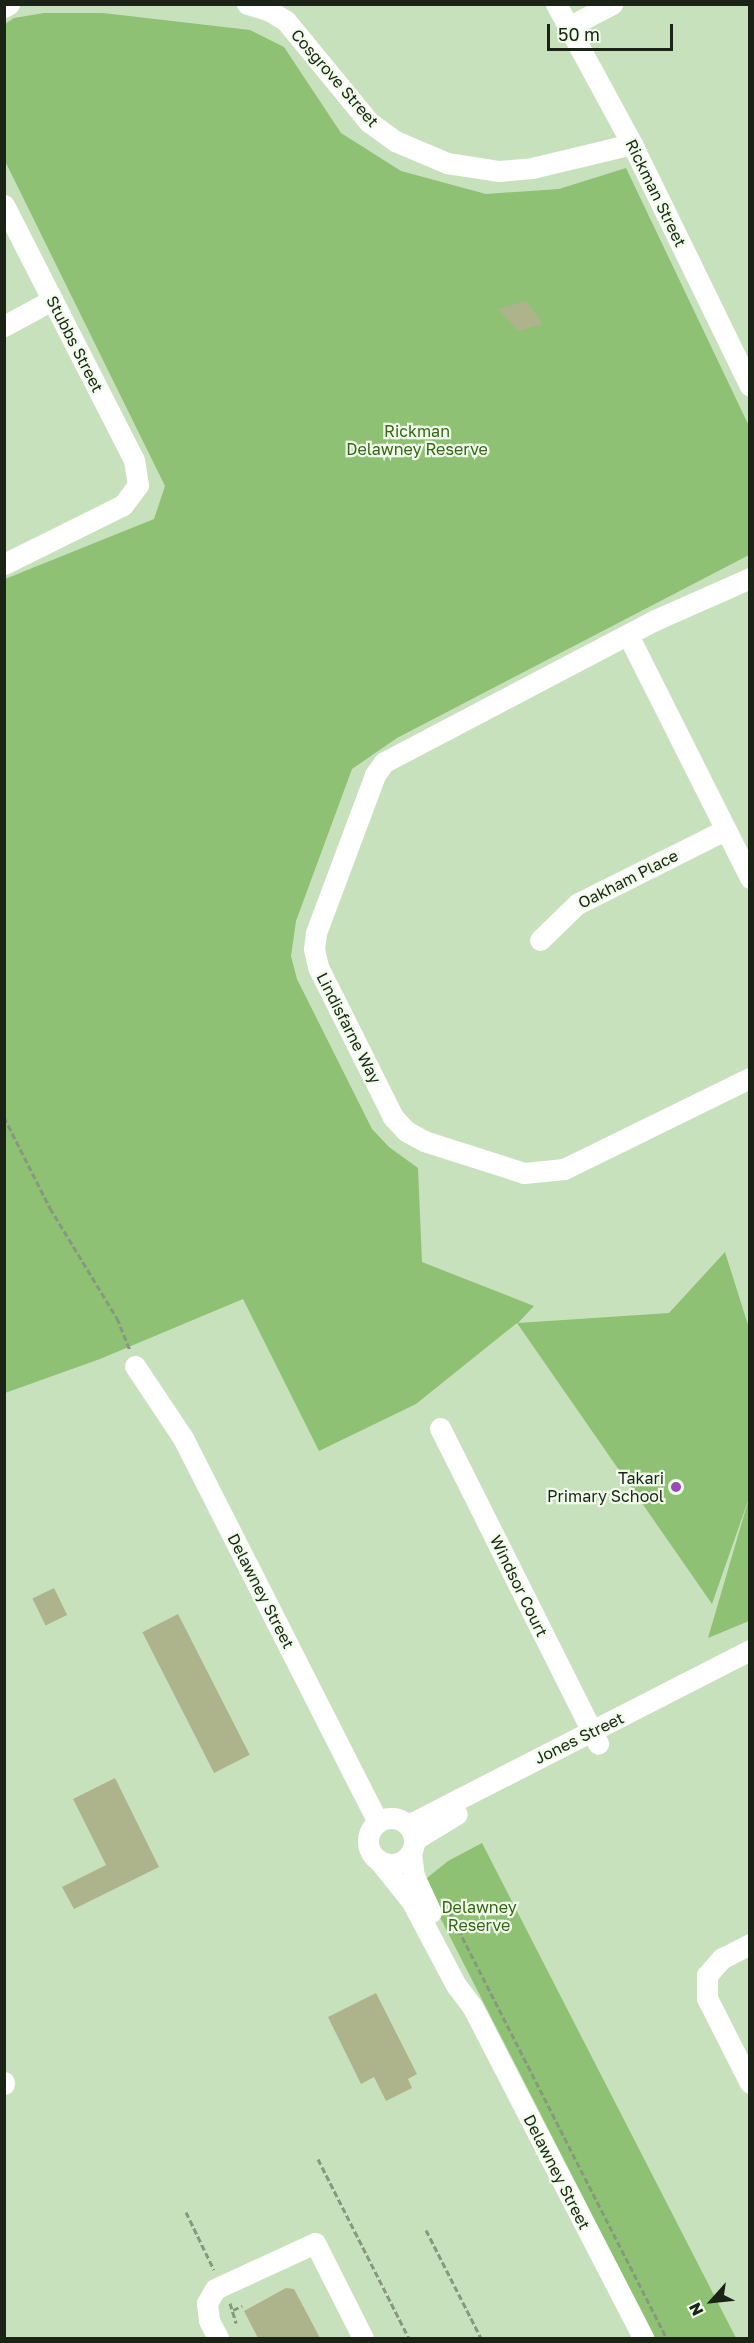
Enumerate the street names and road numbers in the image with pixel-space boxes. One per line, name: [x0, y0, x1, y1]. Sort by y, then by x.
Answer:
street label: Cosgrove Street: [287, 25, 383, 131]
street label: Rickman Street: [622, 136, 690, 250]
street label: Stubbs Street: [42, 293, 108, 395]
street label: Oakham Place: [575, 846, 681, 912]
street label: Lindisfarne Way: [313, 969, 385, 1087]
street label: Delawney Street: [224, 1530, 298, 1652]
street label: Windsor Court: [486, 1532, 552, 1640]
street label: Jones Street: [531, 1708, 627, 1768]
street label: Delawney Street: [520, 2111, 594, 2233]

